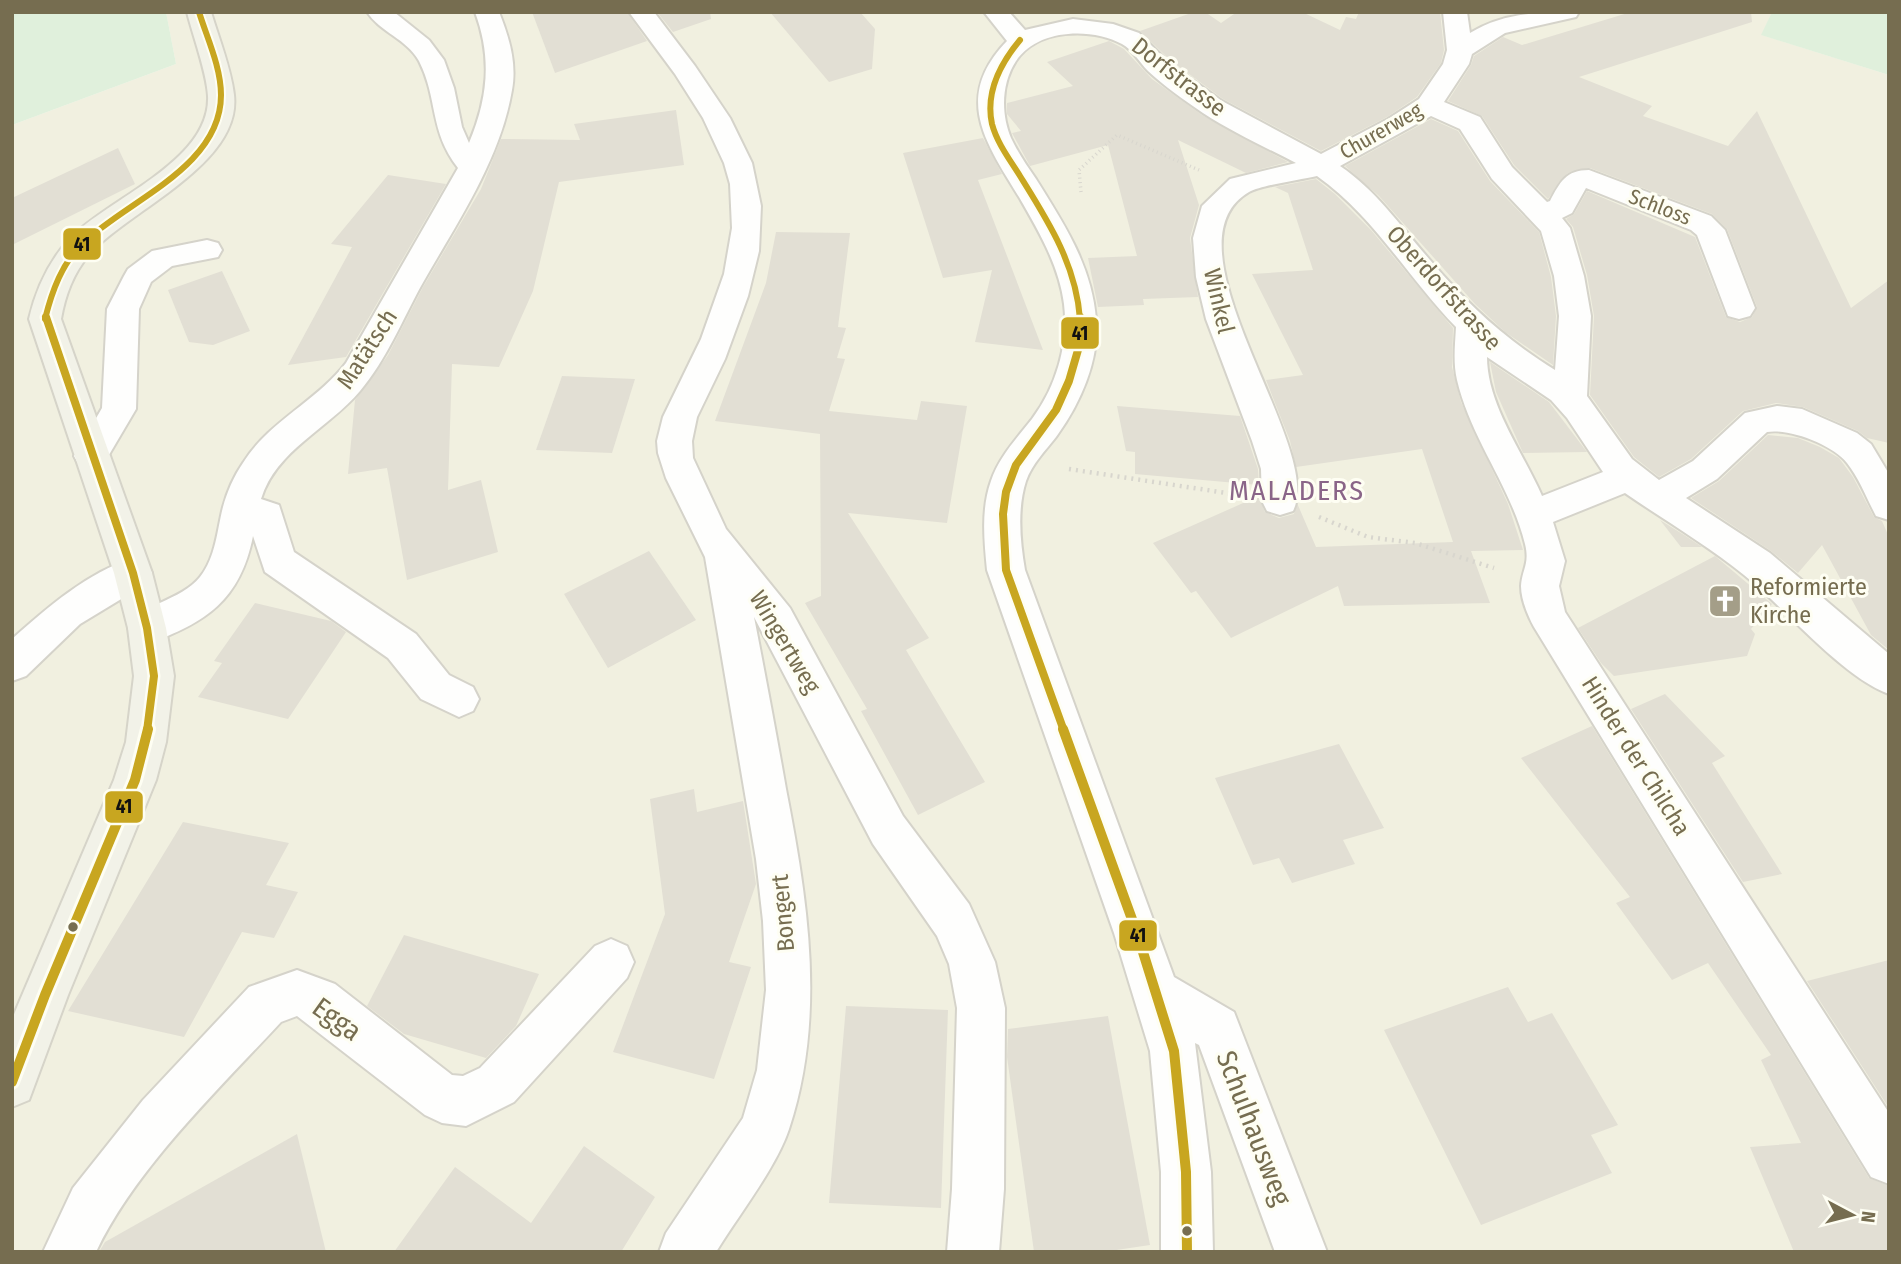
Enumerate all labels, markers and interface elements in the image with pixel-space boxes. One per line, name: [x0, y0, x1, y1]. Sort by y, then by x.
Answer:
street label: Dorfstrasse: [1126, 32, 1232, 122]
street label: Churerweg: [1335, 97, 1427, 165]
street label: Schloss: [1625, 183, 1695, 231]
street label: Oberdorfstrasse: [1381, 220, 1507, 356]
line badge: 41: [62, 227, 102, 261]
text: 41: [74, 233, 90, 256]
street label: Winkel: [1198, 266, 1240, 336]
street label: Matätsch: [331, 304, 403, 394]
line badge: 41: [1060, 316, 1100, 350]
text: 41: [1072, 322, 1088, 345]
district label: MALADERS: [1229, 474, 1365, 507]
place label: Reformierte Kirche: [1750, 573, 1867, 629]
church icon: Reformierte Kirche: [1706, 582, 1744, 620]
street label: Wingertweg: [744, 586, 827, 699]
street label: Hinder der Chilcha: [1576, 671, 1696, 841]
line badge: 41: [104, 790, 144, 824]
text: 41: [116, 795, 132, 818]
street label: Bongert: [766, 873, 800, 953]
line badge: 41: [1118, 919, 1158, 952]
unlabelled marker: [66, 920, 80, 934]
text: 41: [1130, 924, 1146, 947]
street label: Egga: [306, 990, 368, 1048]
street label: Schulhausweg: [1209, 1046, 1299, 1211]
north arrow: [1817, 1180, 1887, 1250]
text: N: [1856, 1210, 1880, 1224]
unlabelled marker: [1180, 1224, 1194, 1238]

